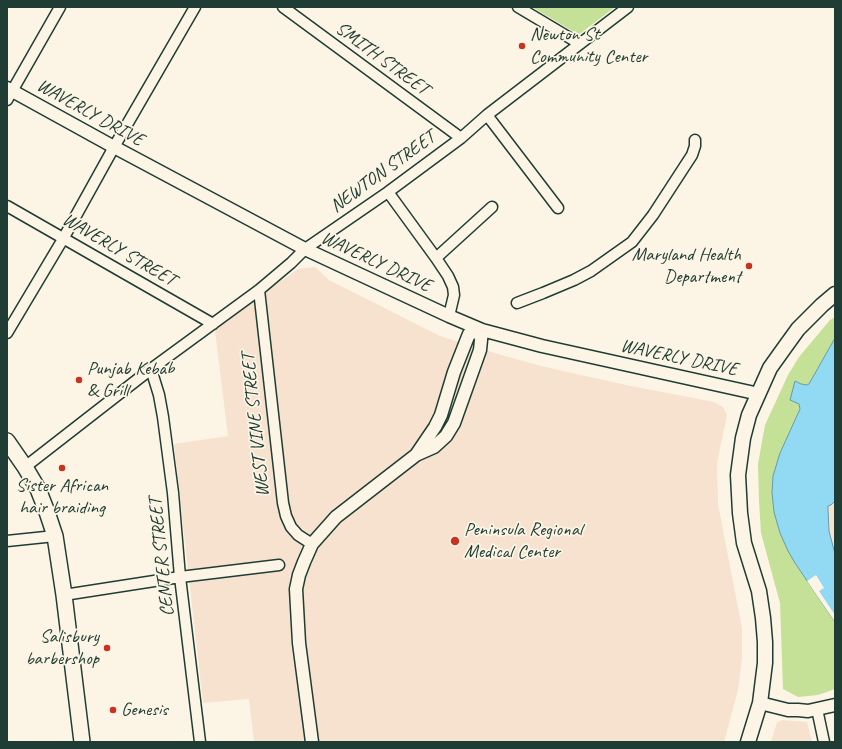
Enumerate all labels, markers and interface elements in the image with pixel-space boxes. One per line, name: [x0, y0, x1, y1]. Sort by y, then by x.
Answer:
street label: SMITH STREET: [331, 17, 433, 101]
place label: Newton St Community Center: [530, 24, 647, 68]
marker: Newton St Community Center: [517, 41, 527, 51]
street label: WAVERLY DRIVE: [33, 74, 147, 152]
street label: NEWTON STREET: [326, 126, 440, 218]
street label: WAVERLY STREET: [58, 208, 180, 292]
street label: WAVERLY DRIVE: [317, 227, 435, 297]
place label: Maryland Health Department: [632, 244, 741, 288]
marker: Maryland Health Department: [744, 261, 754, 271]
street label: WAVERLY DRIVE: [619, 334, 739, 382]
street label: WEST VINE STREET: [237, 352, 275, 498]
place label: Punjab Kebab & Grill: [87, 358, 174, 402]
marker: Punjab Kebab & Grill: [74, 375, 84, 385]
marker: Sister African hair braiding: [57, 463, 67, 473]
place label: Sister African hair braiding: [16, 475, 108, 519]
street label: CENTER STREET: [144, 496, 180, 618]
place label: Peninsula Regional Medical Center: [464, 519, 582, 563]
marker: Peninsula Regional Medical Center: [449, 535, 461, 547]
place label: Salisbury barbershop: [26, 626, 99, 670]
marker: Salisbury barbershop: [102, 643, 112, 653]
place label: Genesis: [121, 699, 168, 721]
marker: Genesis: [108, 705, 118, 715]

